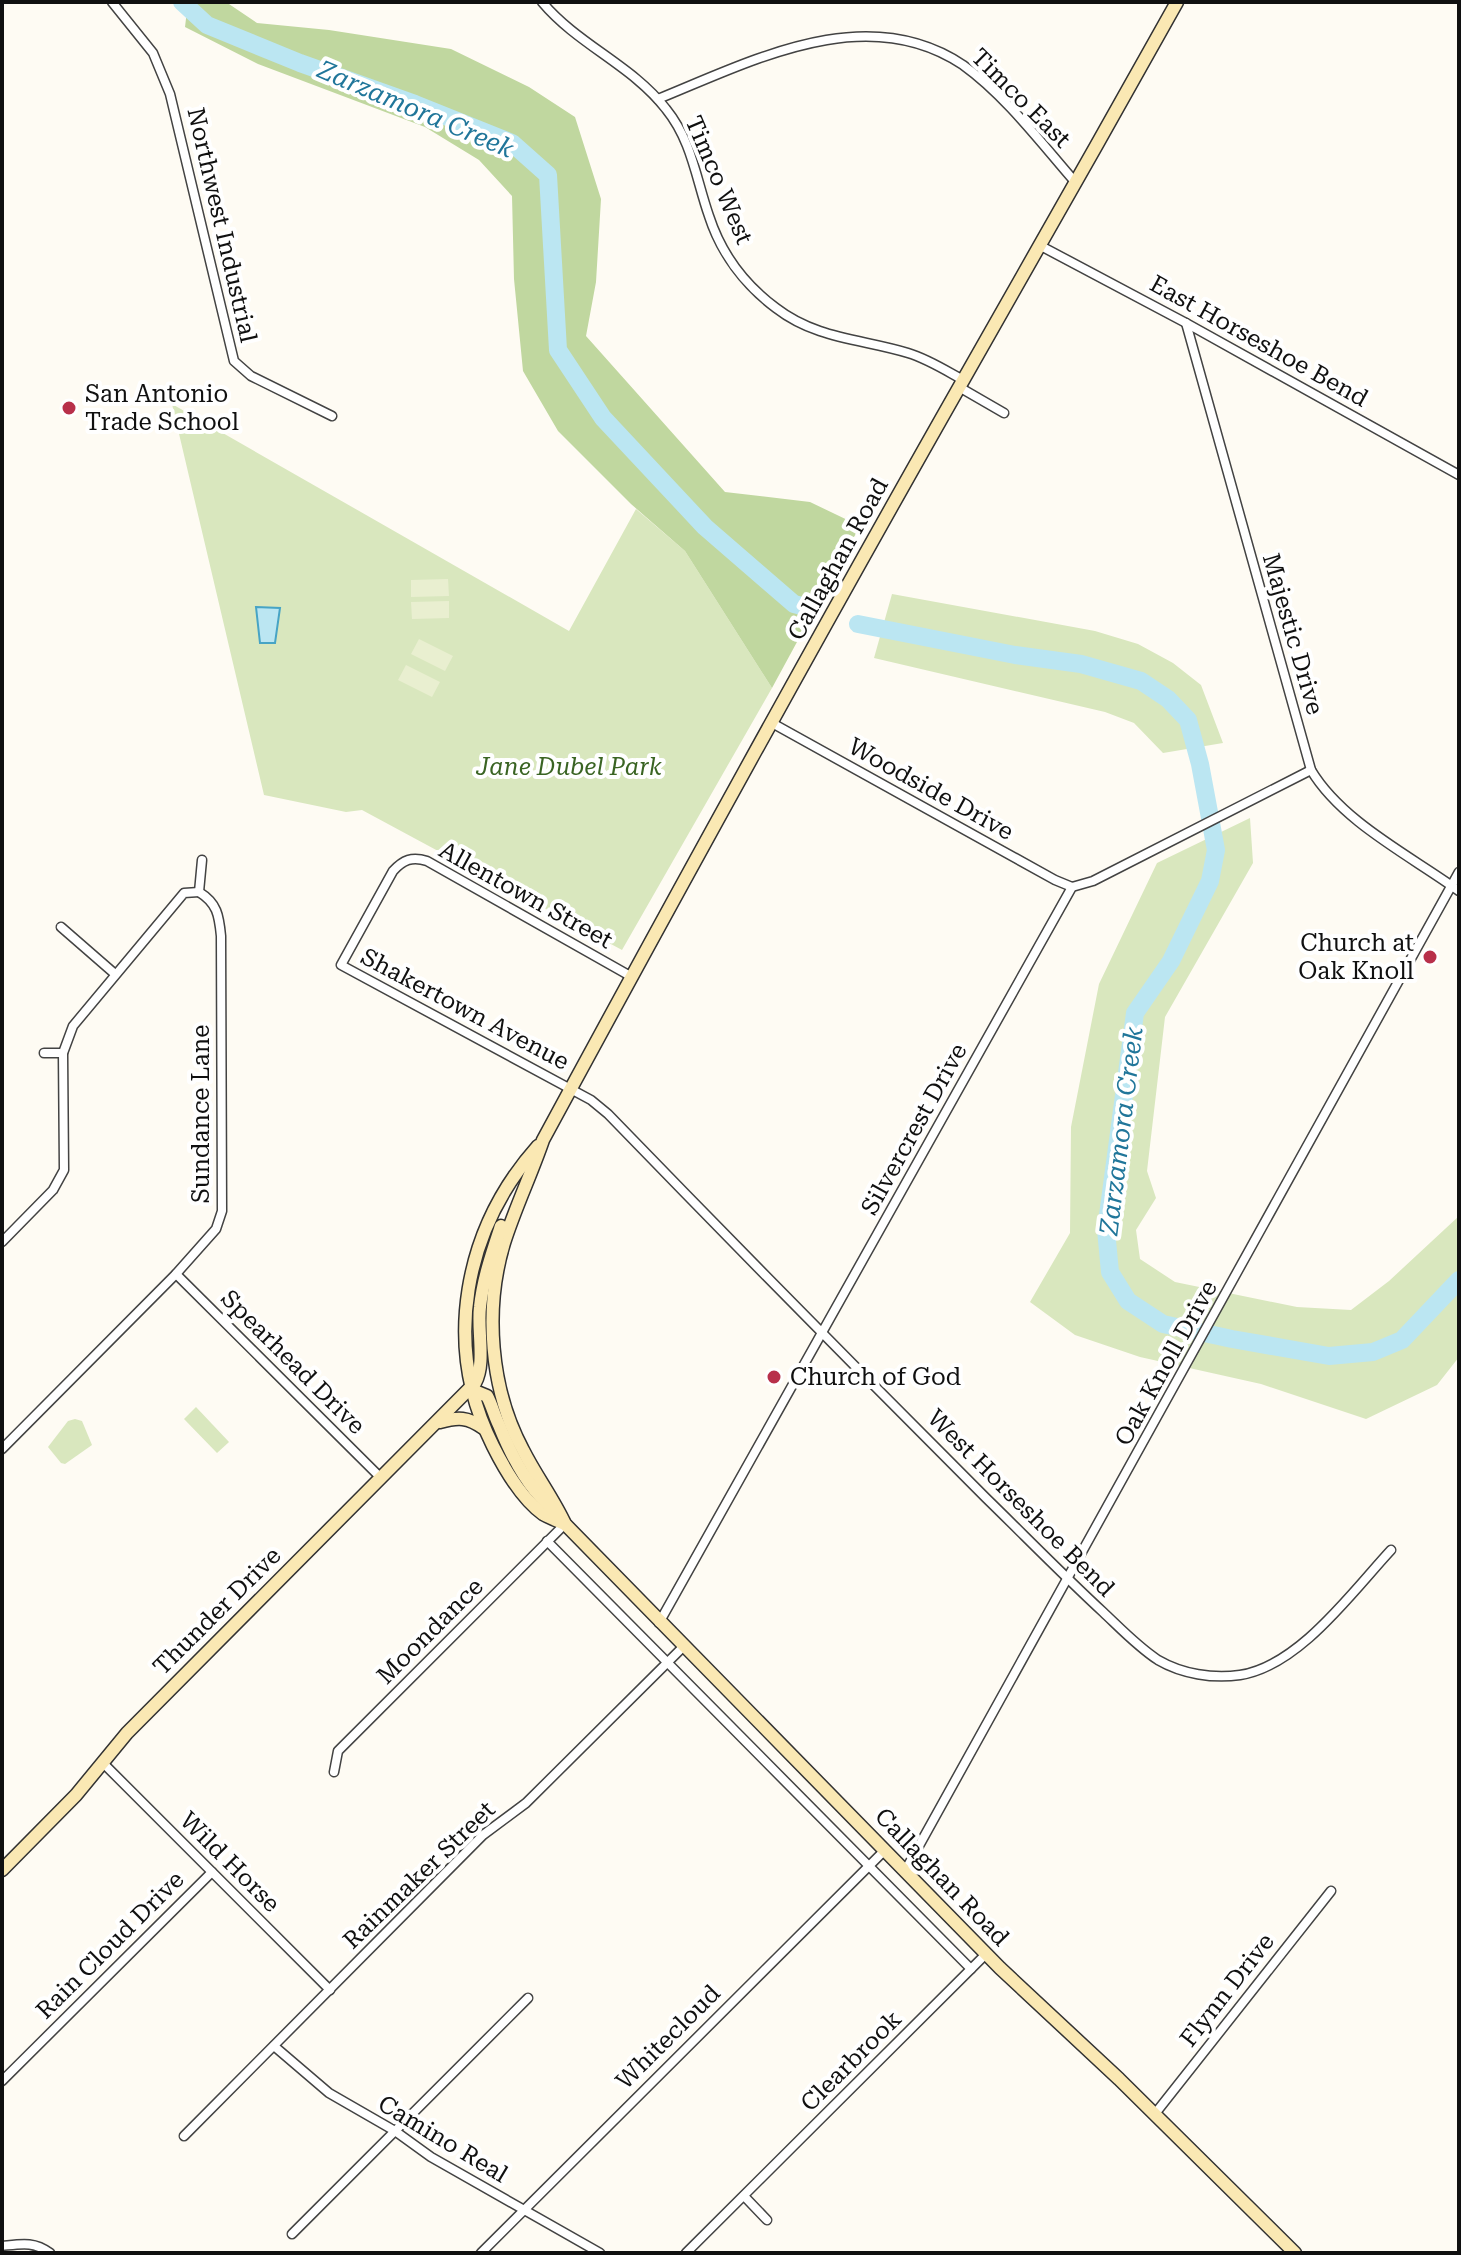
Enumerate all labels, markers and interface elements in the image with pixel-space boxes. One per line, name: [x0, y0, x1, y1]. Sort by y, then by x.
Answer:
street label: Timco East: [966, 43, 1076, 153]
water label: Zarzamora Creek: [313, 54, 519, 164]
street label: Northwest Industrial: [181, 105, 263, 345]
street label: Timco West: [679, 112, 759, 248]
street label: East Horseshoe Bend: [1145, 269, 1373, 413]
place label: San Antonio Trade School: [85, 380, 239, 436]
marker: San Antonio Trade School: [60, 399, 78, 417]
street label: Callaghan Road: [782, 473, 894, 645]
street label: Majestic Drive: [1257, 550, 1329, 718]
street label: Woodside Drive: [844, 732, 1018, 846]
park label: Jane Dubel Park: [475, 753, 662, 781]
street label: Allentown Street: [434, 836, 618, 954]
place label: Church at Oak Knoll: [1298, 929, 1414, 985]
street label: Shakertown Avenue: [356, 942, 574, 1076]
marker: Church at Oak Knoll: [1421, 948, 1439, 966]
water label: Zarzamora Creek: [1093, 1024, 1149, 1238]
street label: Sundance Lane: [187, 1025, 215, 1203]
street label: Silvercrest Drive: [855, 1038, 973, 1220]
street label: Oak Knoll Drive: [1109, 1275, 1223, 1451]
street label: Spearhead Drive: [215, 1284, 371, 1440]
place label: Church of God: [790, 1363, 961, 1391]
marker: Church of God: [765, 1368, 783, 1386]
street label: West Horseshoe Bend: [922, 1404, 1120, 1602]
street label: Thunder Drive: [147, 1541, 287, 1681]
street label: Moondance: [371, 1572, 489, 1690]
street label: Rainmaker Street: [337, 1795, 501, 1955]
street label: Callaghan Road: [869, 1802, 1015, 1952]
street label: Wild Horse: [174, 1806, 286, 1918]
street label: Rain Cloud Drive: [30, 1865, 190, 2025]
street label: Flynn Drive: [1174, 1928, 1280, 2052]
street label: Whitecloud: [610, 1979, 726, 2095]
street label: Clearbrook: [795, 2005, 907, 2117]
street label: Camino Real: [373, 2089, 513, 2189]

